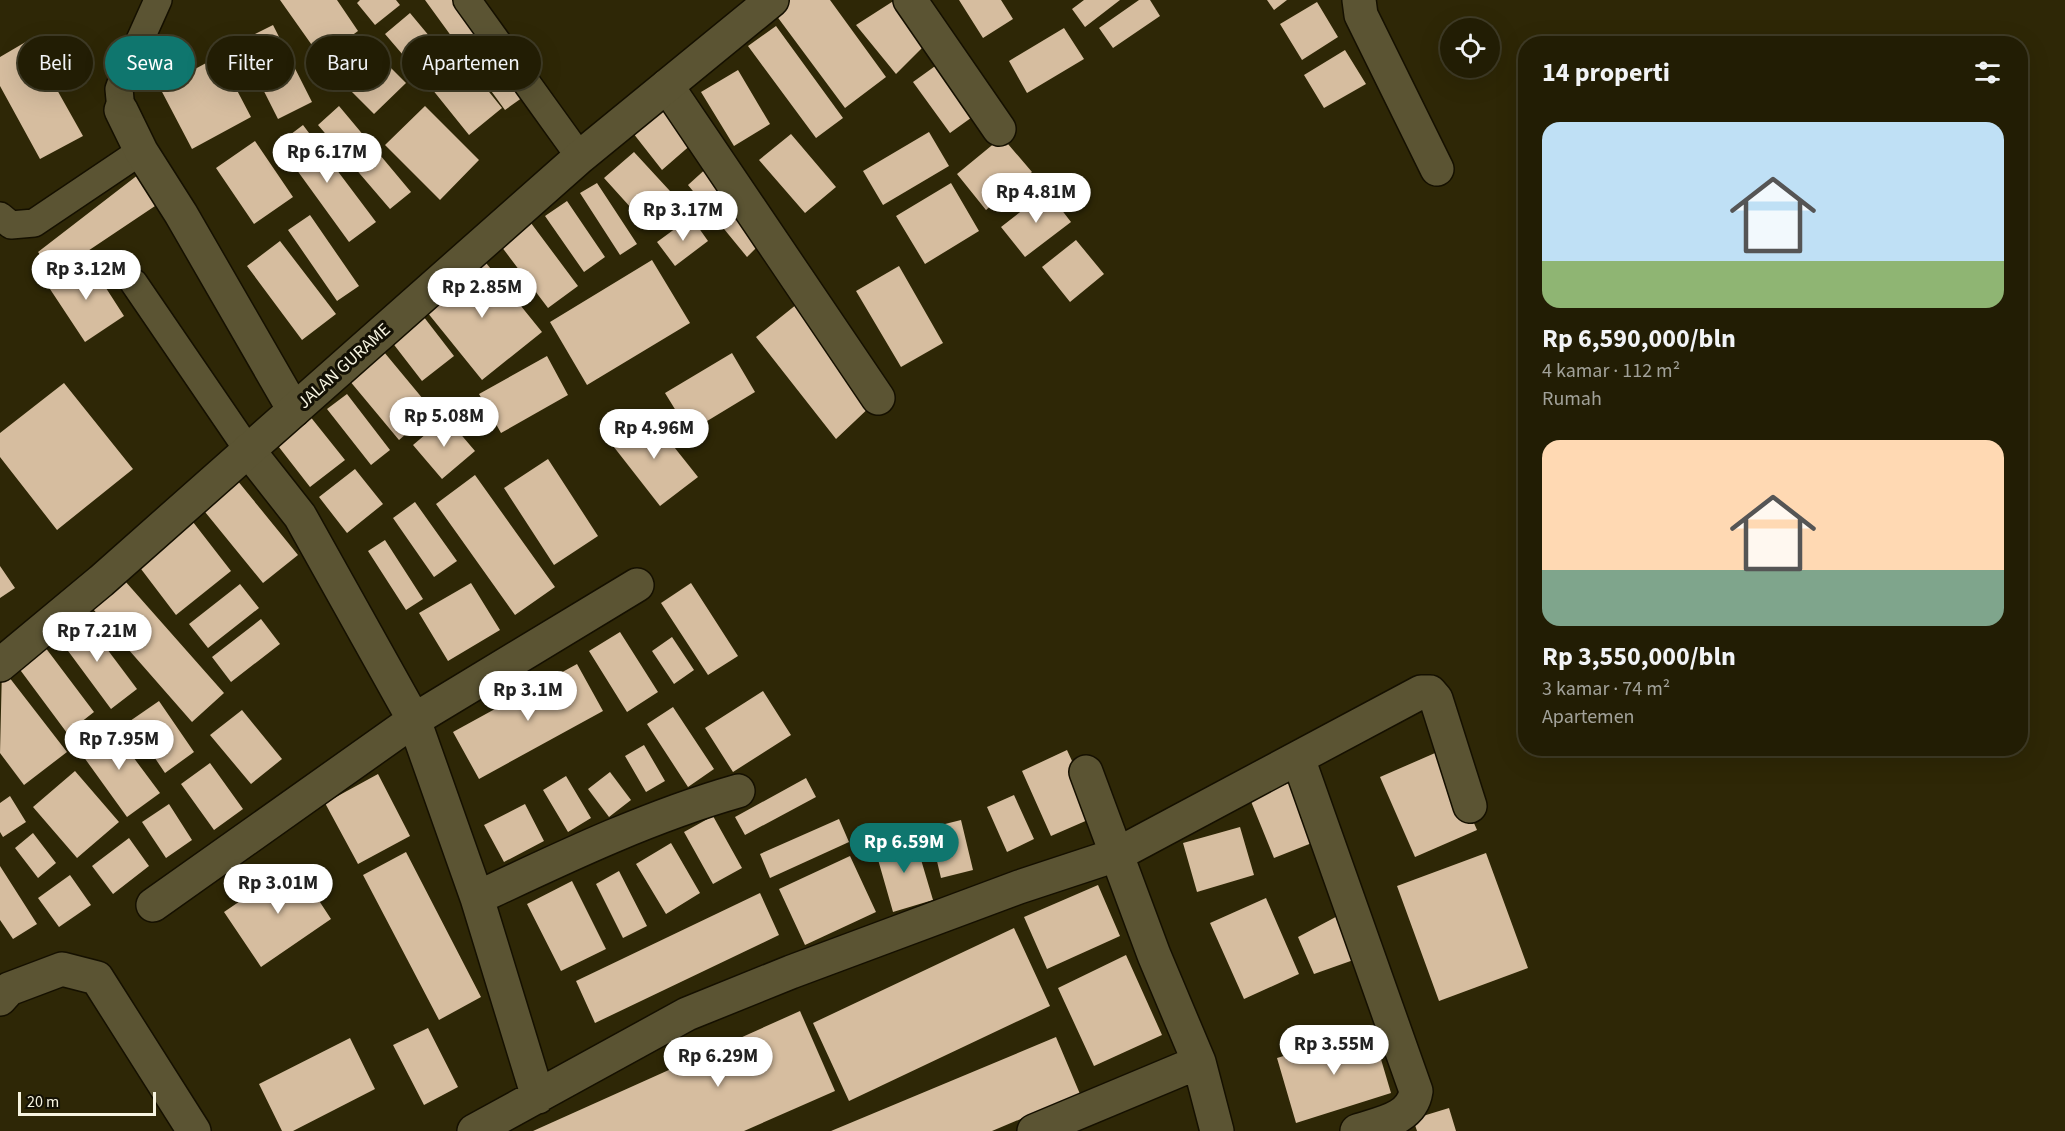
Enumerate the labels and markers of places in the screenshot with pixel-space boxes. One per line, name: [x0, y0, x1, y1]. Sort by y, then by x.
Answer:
pin: Rp 6.17M: [265, 133, 389, 184]
pin: Rp 4.81M: [974, 173, 1098, 224]
pin: Rp 3.17M: [621, 191, 745, 242]
pin: Rp 3.12M: [24, 250, 148, 301]
pin: Rp 2.85M: [420, 268, 544, 319]
pin: Rp 5.08M: [382, 397, 506, 448]
pin: Rp 4.96M: [592, 409, 716, 460]
pin: Rp 7.21M: [35, 612, 159, 663]
pin: Rp 3.1M: [473, 671, 583, 722]
pin: Rp 7.95M: [57, 720, 181, 771]
pin: Rp 6.59M: [842, 823, 966, 874]
pin: Rp 3.01M: [216, 864, 340, 915]
pin: Rp 3.55M: [1272, 1025, 1396, 1076]
pin: Rp 6.29M: [656, 1037, 780, 1088]

